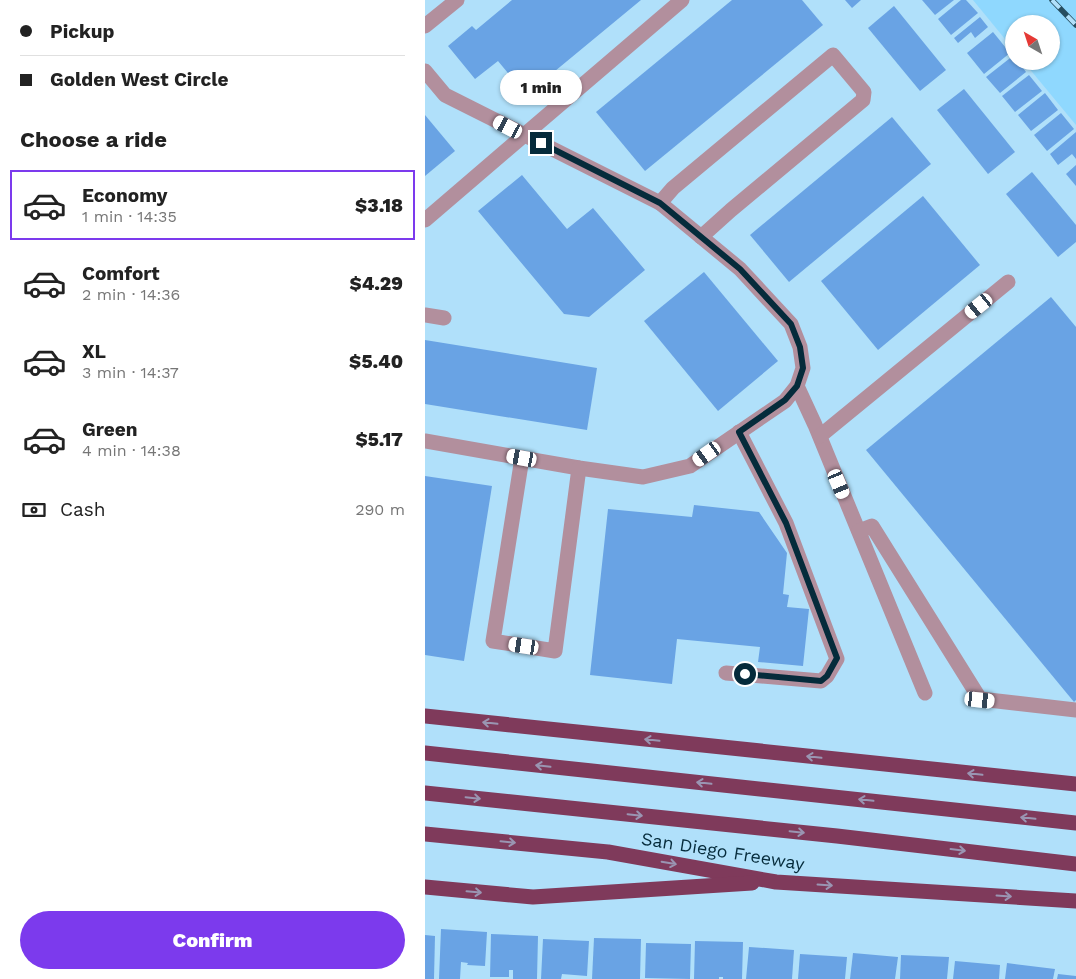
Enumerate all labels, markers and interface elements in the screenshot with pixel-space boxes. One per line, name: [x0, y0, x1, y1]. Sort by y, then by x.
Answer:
north arrow: [1005, 15, 1060, 70]
map controls: [1005, 15, 1060, 70]
text: Pickup: [50, 20, 114, 43]
text: Golden West Circle: [50, 68, 228, 91]
callout: 1 min: [500, 70, 582, 106]
text: 1 min: [520, 78, 562, 97]
car: [491, 114, 524, 140]
text: Choose a ride: [20, 127, 167, 152]
route end: [530, 132, 552, 154]
icon: car: [22, 183, 67, 228]
text: Economy: [82, 184, 167, 207]
text: $3.18: [355, 194, 403, 217]
text: 1 min · 14:35: [82, 207, 177, 226]
icon: car: [22, 261, 67, 306]
text: Comfort: [82, 262, 160, 285]
text: $4.29: [349, 272, 403, 295]
text: 2 min · 14:36: [82, 285, 180, 304]
car: [962, 291, 995, 321]
icon: car: [22, 339, 67, 384]
text: XL: [82, 340, 106, 363]
text: $5.40: [349, 350, 403, 373]
text: 3 min · 14:37: [82, 363, 179, 382]
icon: car: [22, 417, 67, 462]
text: Green: [82, 418, 138, 441]
text: $5.17: [355, 428, 403, 451]
car: [690, 439, 723, 469]
text: 4 min · 14:38: [82, 441, 181, 460]
car: [505, 448, 538, 468]
car: [826, 467, 851, 501]
icon: cash: [20, 496, 48, 524]
text: Cash: [60, 498, 106, 521]
text: 290 m: [355, 500, 405, 519]
car: [508, 636, 539, 656]
route start: [734, 663, 756, 685]
car: [964, 691, 995, 709]
one-way arrow: [483, 718, 499, 728]
one-way arrow: [644, 735, 660, 745]
one-way arrow: [806, 752, 822, 762]
one-way arrow: [535, 761, 551, 770]
one-way arrow: [968, 769, 984, 779]
one-way arrow: [697, 778, 713, 788]
one-way arrow: [465, 793, 481, 803]
one-way arrow: [858, 795, 874, 805]
one-way arrow: [627, 810, 643, 820]
one-way arrow: [1020, 813, 1036, 823]
one-way arrow: [788, 827, 804, 837]
street label: San Diego Freeway: [640, 828, 807, 874]
one-way arrow: [500, 837, 516, 847]
one-way arrow: [950, 845, 966, 855]
one-way arrow: [661, 858, 677, 868]
one-way arrow: [816, 880, 832, 890]
one-way arrow: [465, 887, 481, 896]
one-way arrow: [996, 892, 1012, 901]
button: Confirm: [20, 911, 405, 969]

